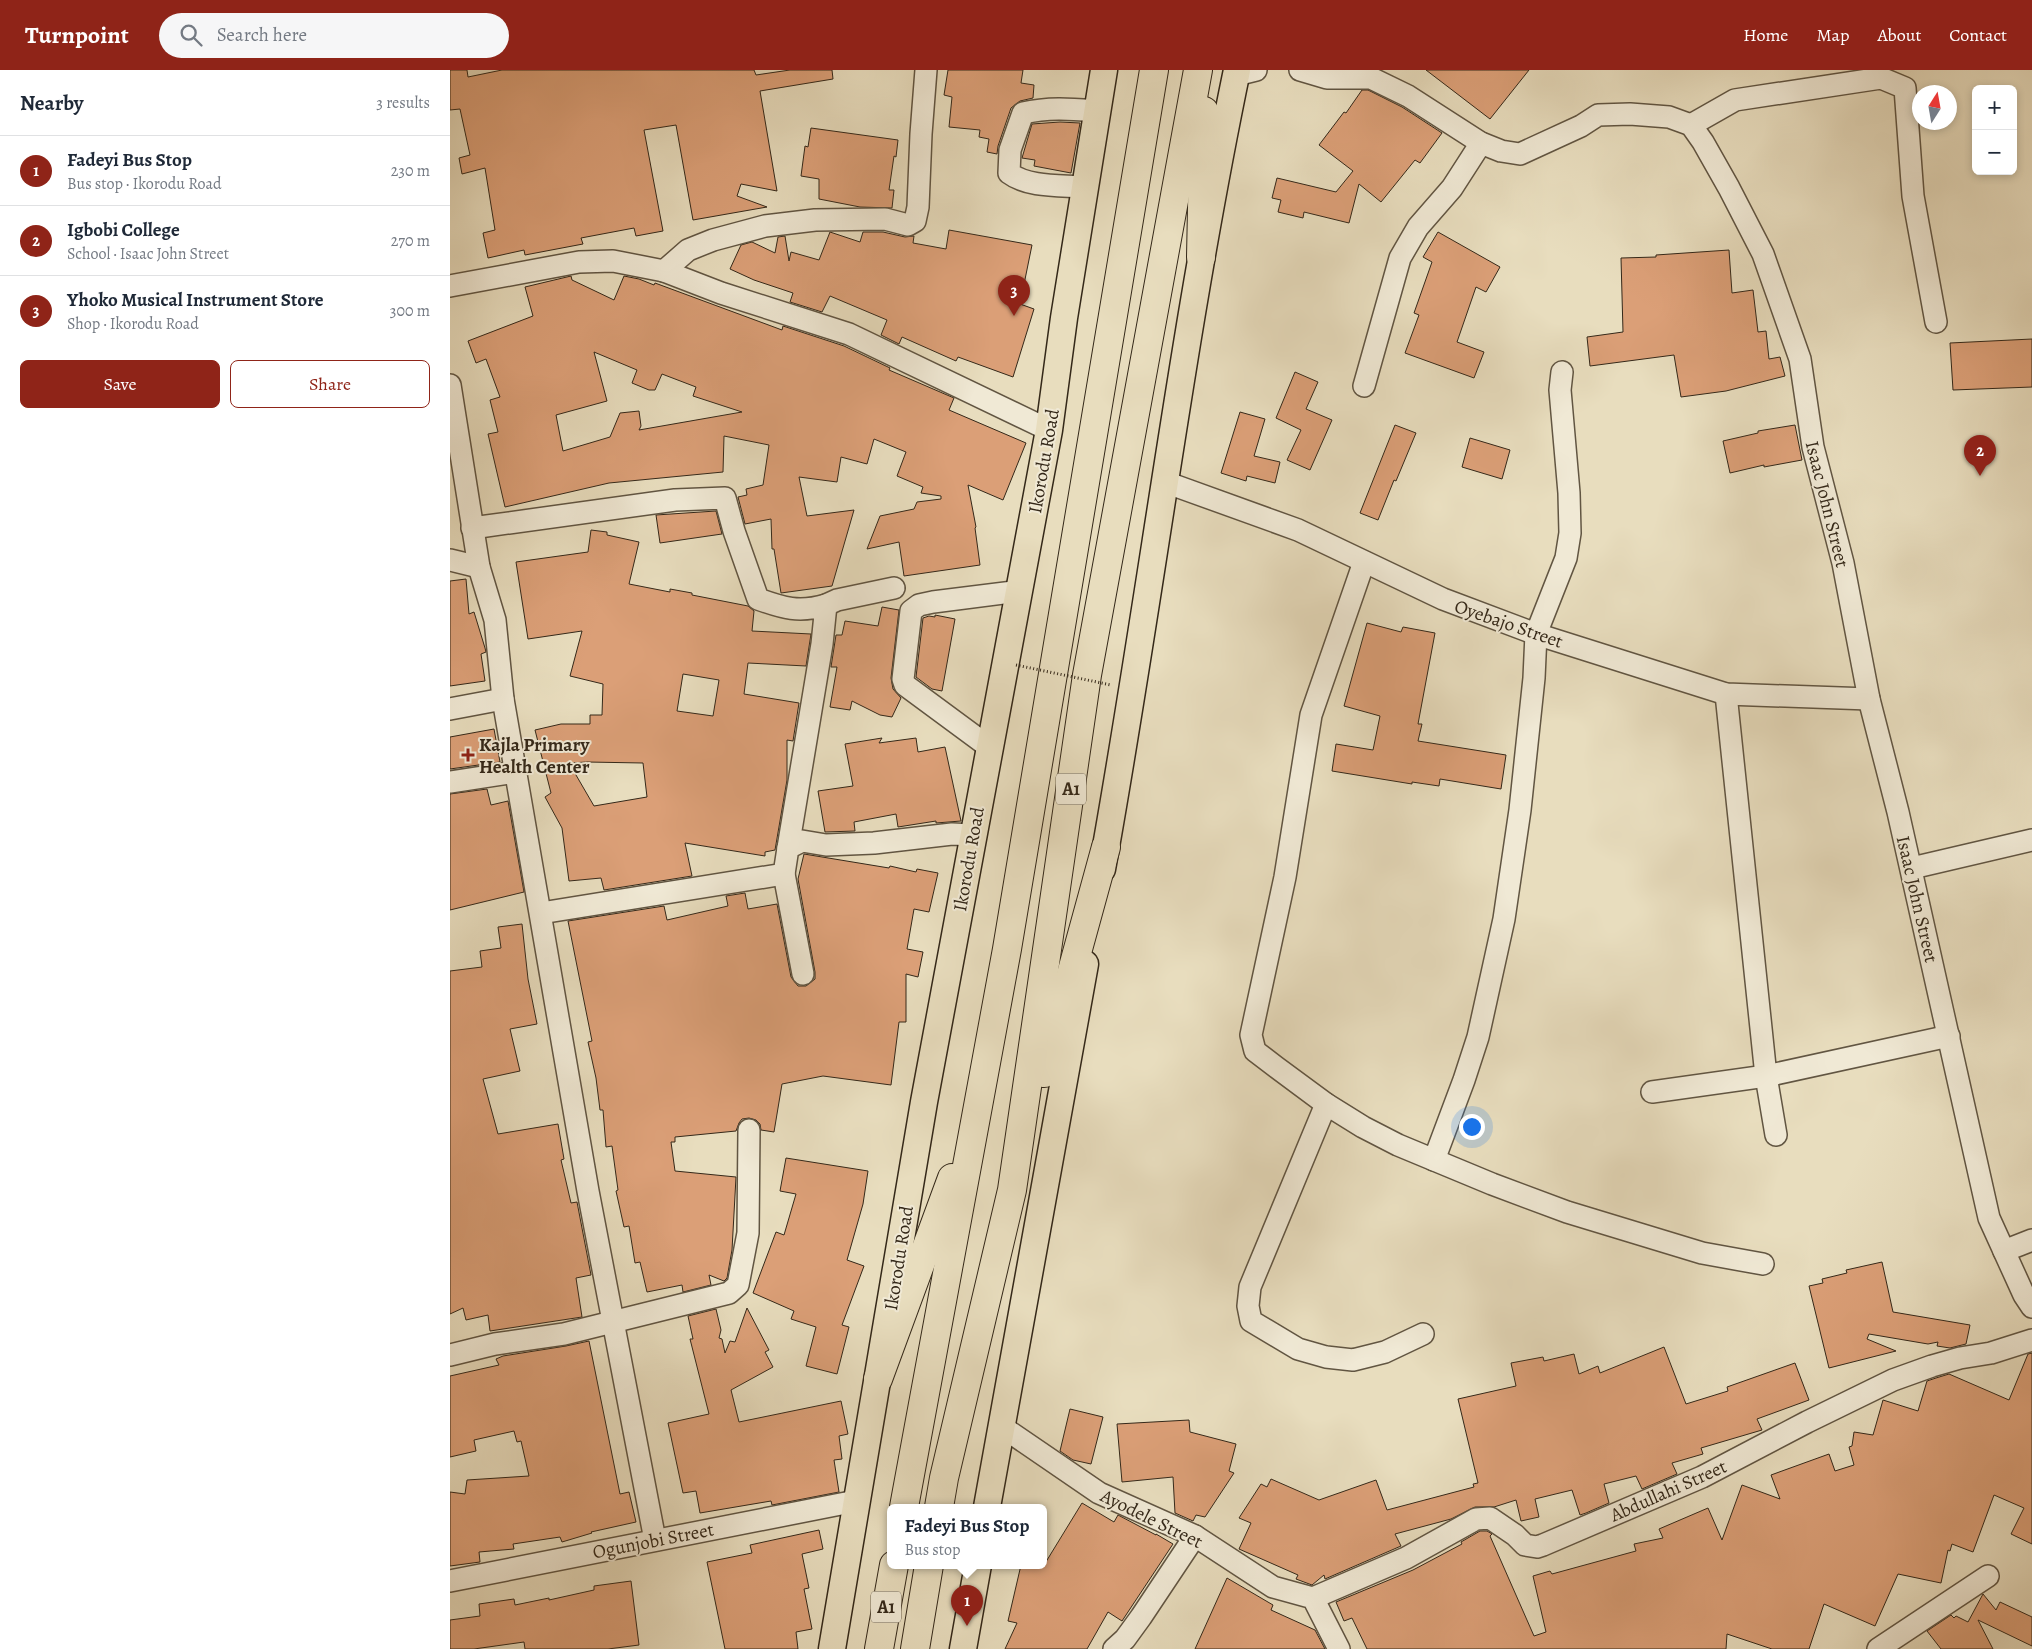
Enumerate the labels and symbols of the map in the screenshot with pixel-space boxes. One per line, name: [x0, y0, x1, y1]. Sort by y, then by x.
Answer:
north arrow: [1912, 85, 1957, 130]
pin: 3: [998, 275, 1030, 316]
street label: Ikorodu Road: [1022, 406, 1066, 516]
pin: 2: [1964, 435, 1996, 476]
street label: Isaac John Street: [1799, 438, 1855, 570]
street label: Oyebajo Street: [1451, 593, 1566, 655]
place label: Kajla Primary Health Center: [479, 732, 591, 780]
marker: Kajla Primary Health Center: [461, 748, 475, 762]
road number: A1: [1056, 774, 1086, 804]
street label: Ikorodu Road: [947, 804, 991, 914]
street label: Isaac John Street: [1890, 833, 1944, 965]
your location: [1459, 1114, 1485, 1140]
street label: Ikorodu Road: [878, 1203, 920, 1312]
street label: Abdullahi Street: [1605, 1454, 1731, 1529]
street label: Ayodele Street: [1095, 1483, 1207, 1555]
street label: Ogunjobi Street: [590, 1516, 716, 1565]
pin: 1: [951, 1585, 983, 1626]
road number: A1: [871, 1591, 901, 1622]

